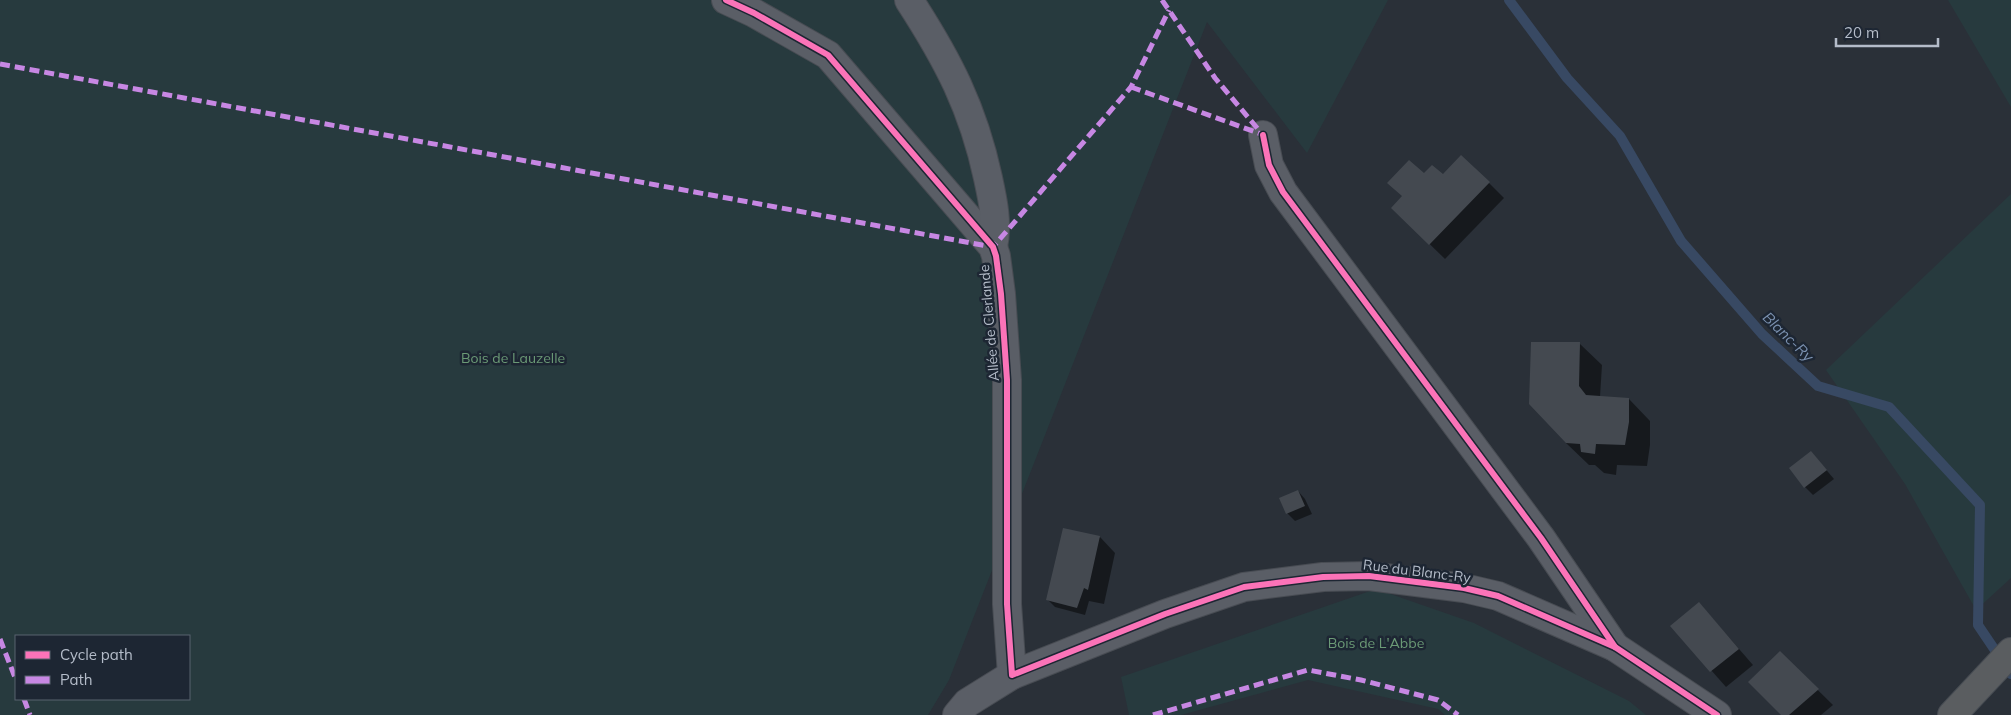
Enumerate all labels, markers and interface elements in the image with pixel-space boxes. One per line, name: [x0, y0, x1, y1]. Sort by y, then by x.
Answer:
scale bar: [1836, 15, 1938, 47]
text: 20 m: [1844, 23, 1879, 42]
street label: Allée de Clerlande: [975, 264, 1003, 382]
water label: Blanc-Ry: [1759, 308, 1819, 366]
park label: Bois de Lauzelle: [461, 349, 565, 367]
street label: Rue du Blanc-Ry: [1362, 555, 1473, 587]
park label: Bois de L'Abbe: [1328, 634, 1424, 652]
legend: [15, 635, 190, 700]
text: Cycle path: [60, 645, 133, 664]
text: Path: [60, 670, 92, 689]

